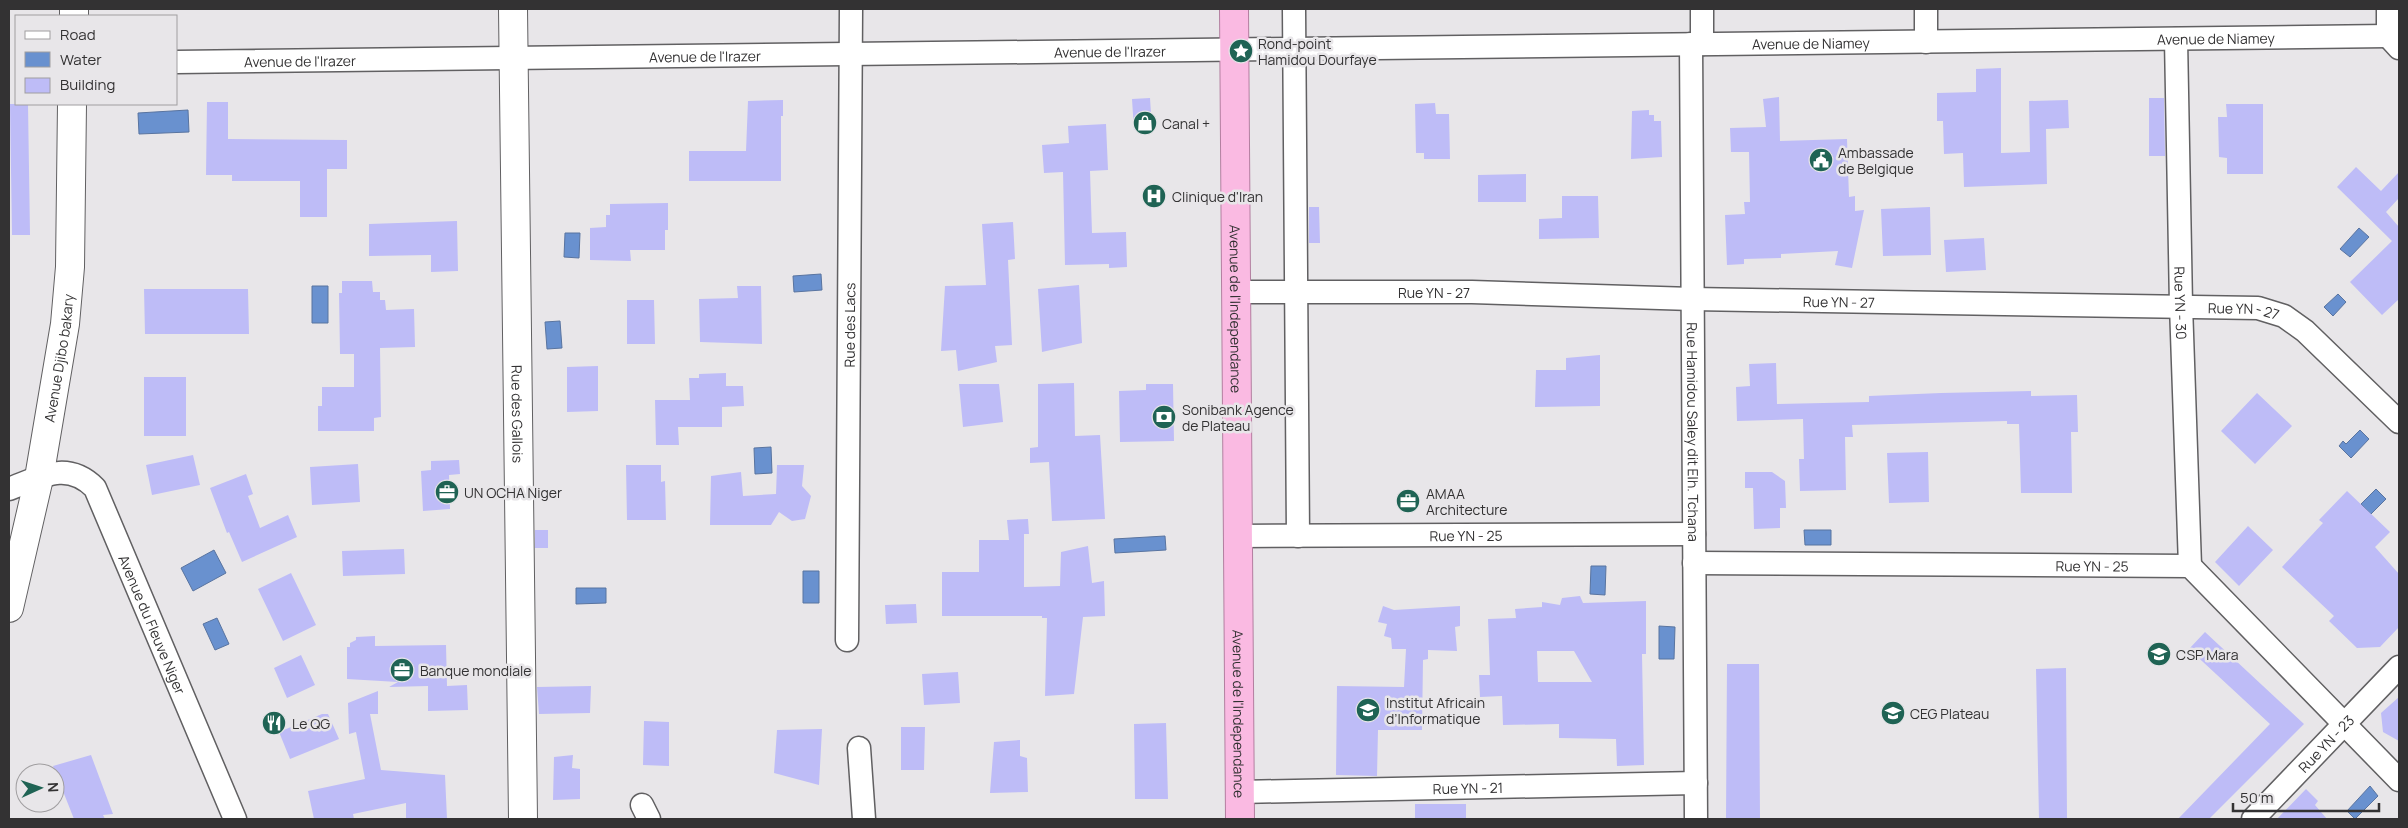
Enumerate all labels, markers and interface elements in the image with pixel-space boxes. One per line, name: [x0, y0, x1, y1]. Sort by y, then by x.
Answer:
legend: [15, 15, 178, 105]
text: Road: [60, 24, 96, 45]
street label: Avenue de Niamey: [2157, 28, 2276, 48]
street label: Avenue de Niamey: [1752, 33, 1871, 53]
place label: Rond-point Hamidou Dourfaye: [1258, 34, 1377, 69]
place icon: Rond-point Hamidou Dourfaye: [1228, 38, 1254, 64]
street label: Avenue de l'Irazer: [1054, 41, 1166, 61]
street label: Avenue de l'Irazer: [649, 46, 761, 66]
text: Water: [60, 49, 102, 70]
street label: Avenue de l'Irazer: [244, 50, 356, 71]
text: Building: [60, 74, 115, 95]
shop icon: Canal +: [1132, 110, 1158, 136]
place label: Canal +: [1162, 114, 1210, 133]
place label: Ambassade de Belgique: [1838, 143, 1914, 178]
public building icon: Ambassade de Belgique: [1808, 147, 1834, 173]
hospital icon: Clinique d'Iran: [1141, 183, 1167, 209]
place label: Clinique d'Iran: [1172, 187, 1263, 206]
street label: Avenue de l'Independance: [1226, 225, 1246, 393]
street label: Rue YN - 30: [2171, 266, 2192, 340]
street label: Rue des Lacs: [839, 283, 859, 367]
street label: Rue YN - 27: [1398, 283, 1470, 302]
street label: Rue YN - 27: [1803, 291, 1875, 311]
street label: Avenue Djibo bakary: [39, 292, 77, 424]
street label: Rue YN - 27: [2208, 298, 2282, 324]
street label: Rue Hamidou Saley dit Elh. Tchana: [1683, 322, 1704, 542]
street label: Rue des Gallois: [508, 365, 528, 463]
place label: Sonibank Agence de Plateau: [1182, 400, 1294, 435]
bank icon: Sonibank Agence de Plateau: [1151, 404, 1177, 430]
office icon: UN OCHA Niger: [434, 479, 460, 505]
place label: UN OCHA Niger: [464, 483, 562, 502]
place label: AMAA Architecture: [1426, 484, 1507, 519]
office icon: AMAA Architecture: [1395, 488, 1421, 514]
street label: Rue YN - 25: [1429, 525, 1503, 545]
street label: Avenue du Fleuve Niger: [115, 552, 190, 697]
street label: Rue YN - 25: [2055, 556, 2129, 575]
street label: Avenue de l'Independance: [1229, 630, 1249, 798]
school or university icon: CSP Mara: [2146, 641, 2172, 667]
place label: CSP Mara: [2176, 645, 2238, 664]
office icon: Banque mondiale: [389, 657, 415, 683]
place label: Banque mondiale: [420, 661, 531, 680]
place label: Institut Africain d’Informatique: [1386, 693, 1485, 728]
school or university icon: Institut Africain d’Informatique: [1355, 697, 1381, 723]
school or university icon: CEG Plateau: [1880, 700, 1906, 726]
place label: CEG Plateau: [1910, 704, 1989, 723]
restaurant icon: Le QG: [261, 710, 287, 736]
street label: Rue YN - 23: [2294, 710, 2358, 776]
place label: Le QG: [292, 714, 330, 733]
north arrow: [15, 763, 65, 813]
street label: Rue YN - 21: [1433, 777, 1503, 798]
scale bar: [2233, 780, 2379, 812]
text: N: [44, 782, 63, 793]
text: 50 m: [2240, 787, 2274, 808]

